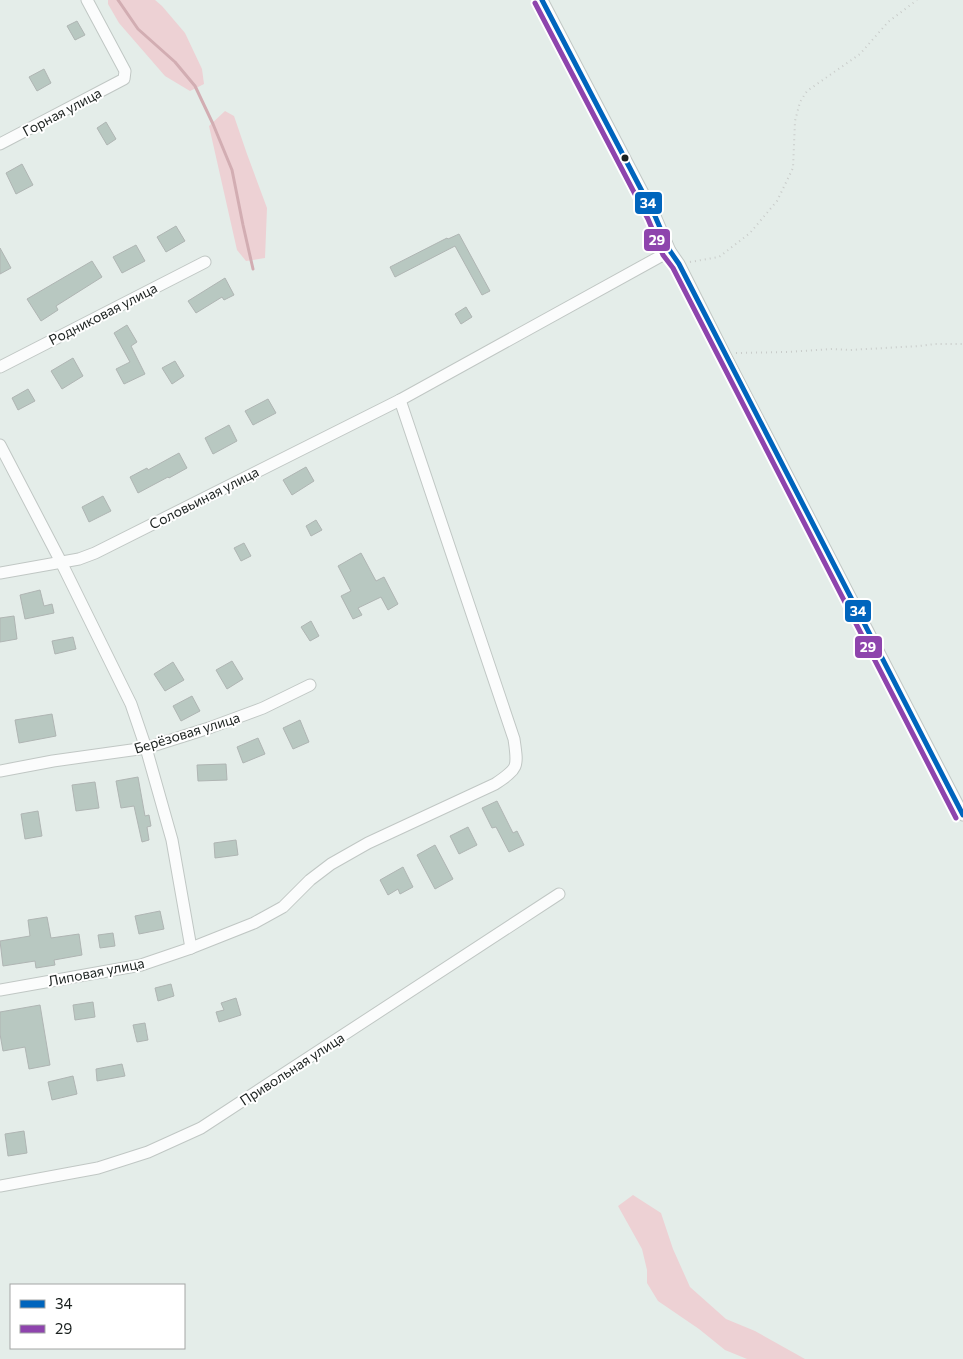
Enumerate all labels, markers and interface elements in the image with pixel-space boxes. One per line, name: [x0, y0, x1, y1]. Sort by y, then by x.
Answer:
street label: Горная улица: [19, 84, 104, 139]
unlabelled marker: [620, 153, 630, 163]
line badge: 34: [634, 191, 663, 215]
text: 34: [640, 194, 657, 211]
line badge: 29: [643, 228, 671, 252]
text: 29: [649, 231, 666, 248]
street label: Родниковая улица: [46, 279, 160, 348]
street label: Соловьиная улица: [146, 463, 261, 532]
line badge: 34: [844, 599, 872, 623]
text: 34: [850, 602, 867, 619]
line badge: 29: [854, 635, 883, 659]
text: 29: [860, 638, 877, 655]
street label: Берёзовая улица: [132, 708, 242, 757]
street label: Липовая улица: [46, 954, 146, 989]
street label: Привольная улица: [236, 1028, 347, 1109]
legend: [10, 1284, 185, 1349]
text: 34: [55, 1294, 73, 1312]
text: 29: [55, 1319, 72, 1337]

